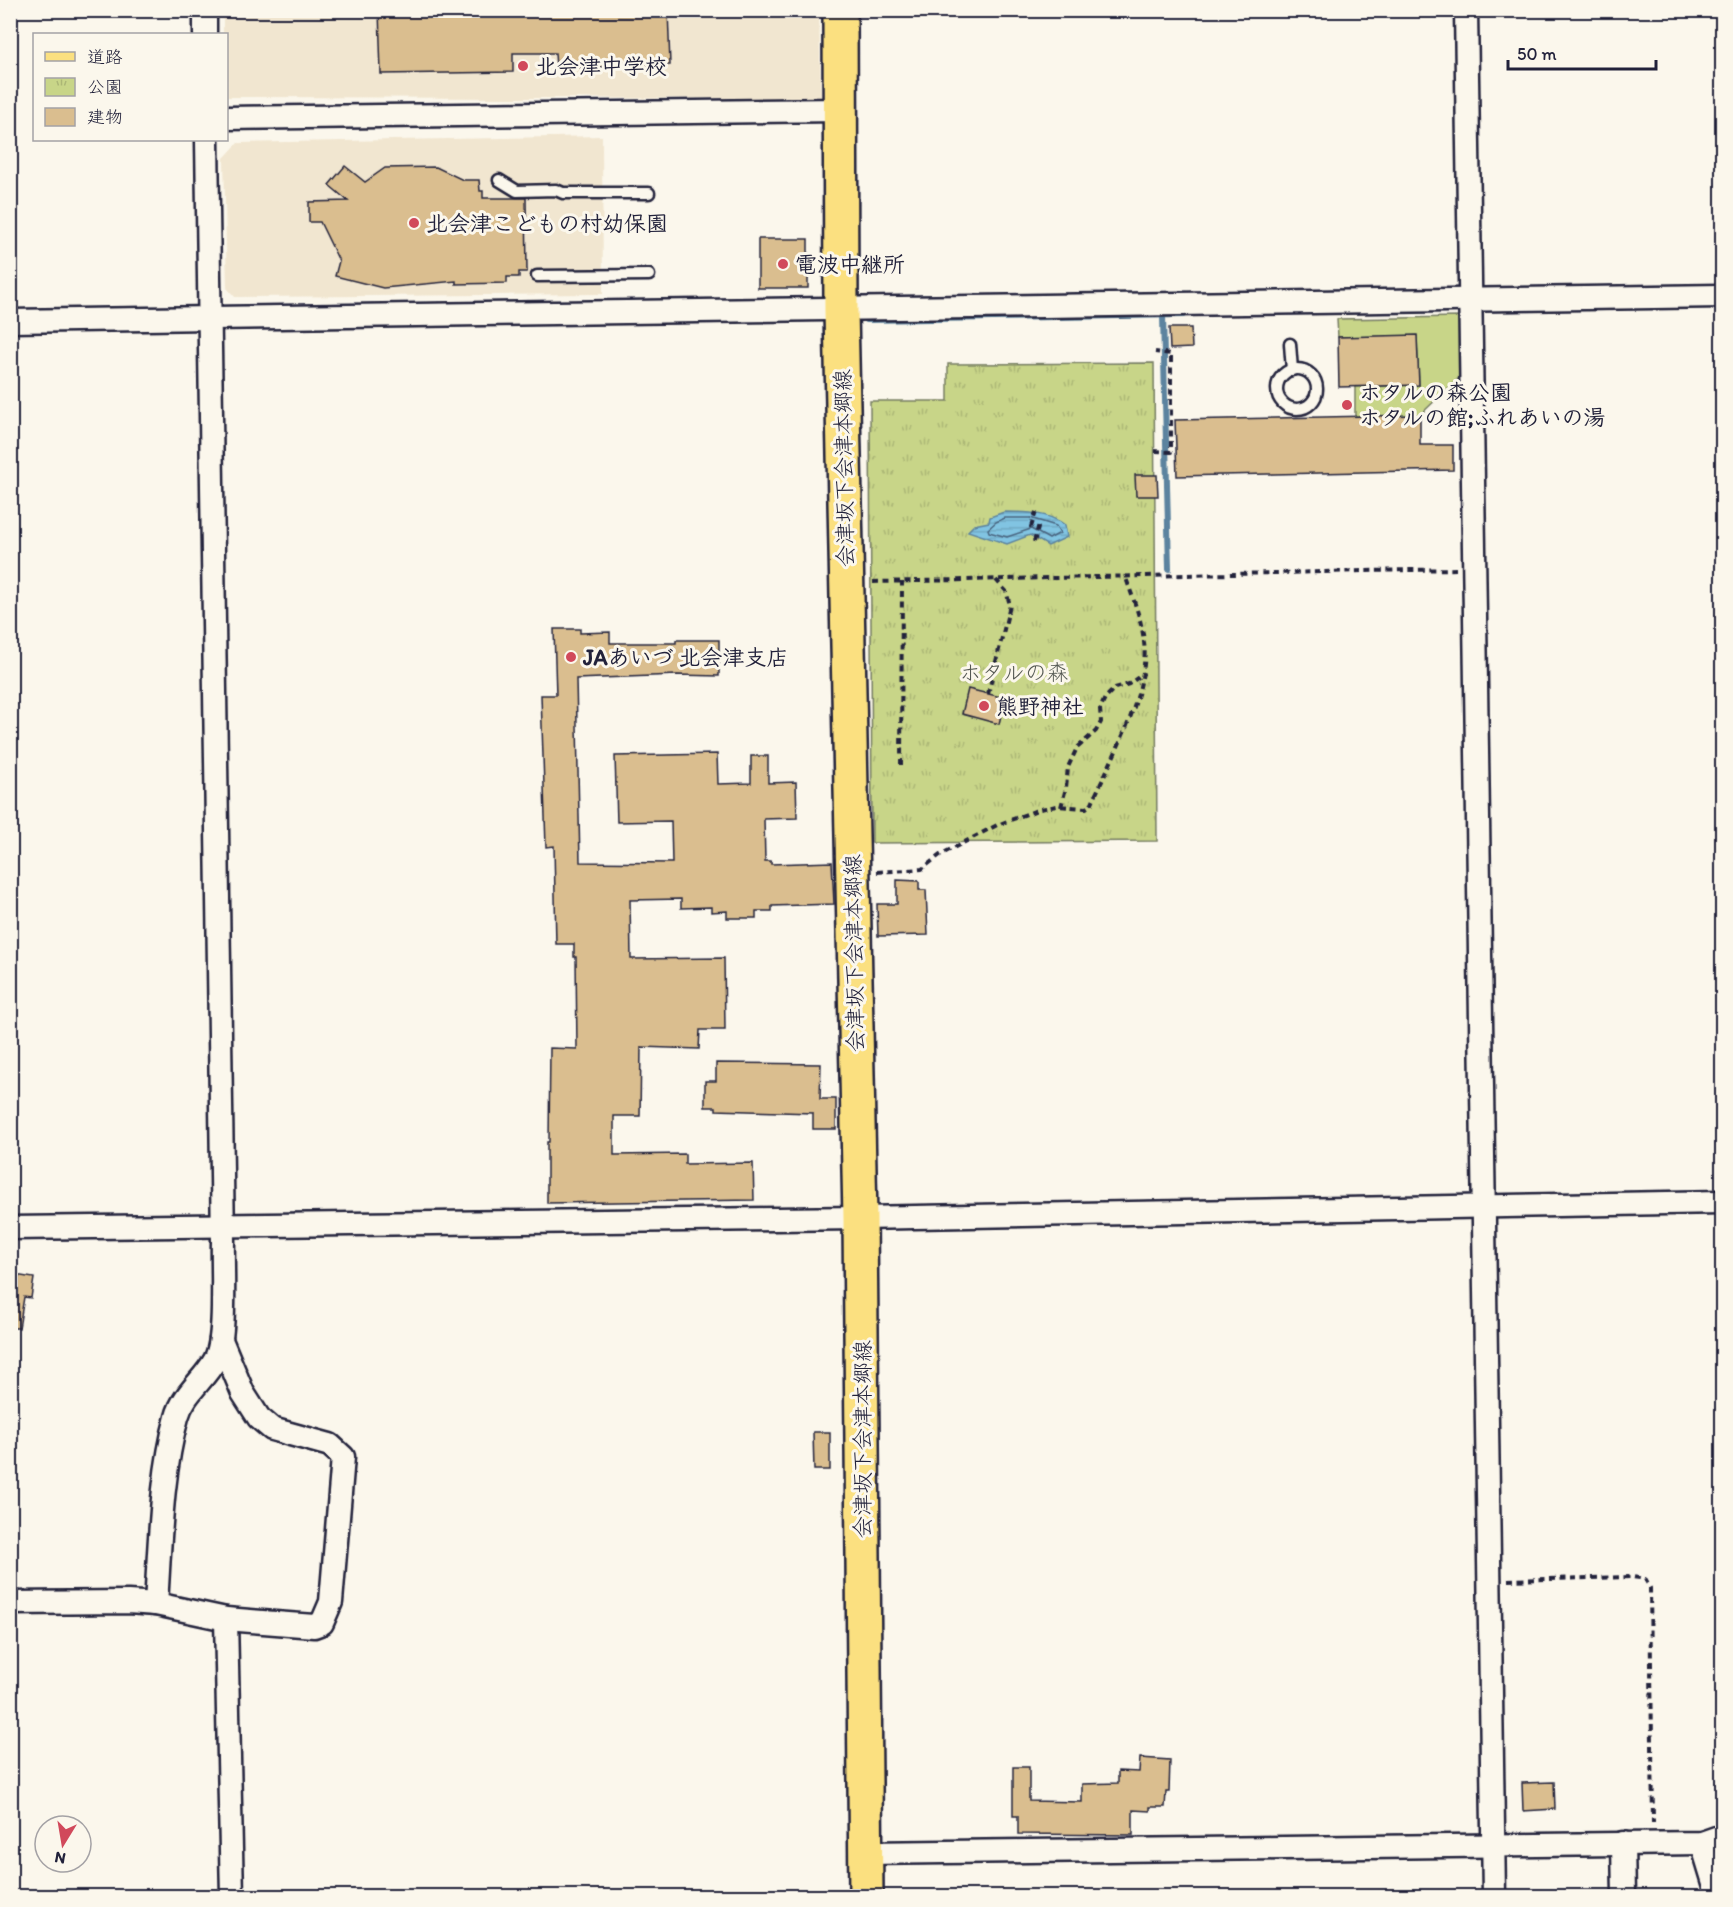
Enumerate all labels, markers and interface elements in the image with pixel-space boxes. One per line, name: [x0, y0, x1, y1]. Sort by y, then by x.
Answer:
legend: [33, 33, 228, 141]
scale bar: [1508, 33, 1656, 71]
text: 50 m: [1517, 43, 1557, 65]
text: 道路: [87, 46, 123, 68]
place label: 北会津中学校: [535, 53, 667, 80]
marker: 北会津中学校: [516, 59, 530, 73]
text: 公園: [87, 76, 123, 98]
text: 建物: [87, 106, 123, 128]
place label: 北会津こどもの村幼保園: [426, 210, 668, 237]
marker: 北会津こどもの村幼保園: [407, 216, 421, 230]
place label: 電波中継所: [795, 251, 905, 278]
marker: 電波中継所: [776, 257, 790, 271]
street label: 会津坂下会津本郷線: [829, 369, 859, 567]
place label: ホタルの森公園 ホタルの館;ふれあいの湯: [1359, 379, 1606, 431]
marker: ホタルの森公園 ホタルの館;ふれあいの湯: [1340, 398, 1354, 412]
place label: JAあいづ 北会津支店: [582, 644, 788, 671]
marker: JAあいづ 北会津支店: [564, 650, 578, 664]
park label: ホタルの森: [959, 659, 1069, 686]
place label: 熊野神社: [996, 693, 1084, 720]
marker: 熊野神社: [977, 699, 991, 713]
street label: 会津坂下会津本郷線: [839, 854, 869, 1052]
street label: 会津坂下会津本郷線: [849, 1340, 876, 1538]
north arrow: [33, 1814, 93, 1874]
text: N: [53, 1848, 67, 1869]

